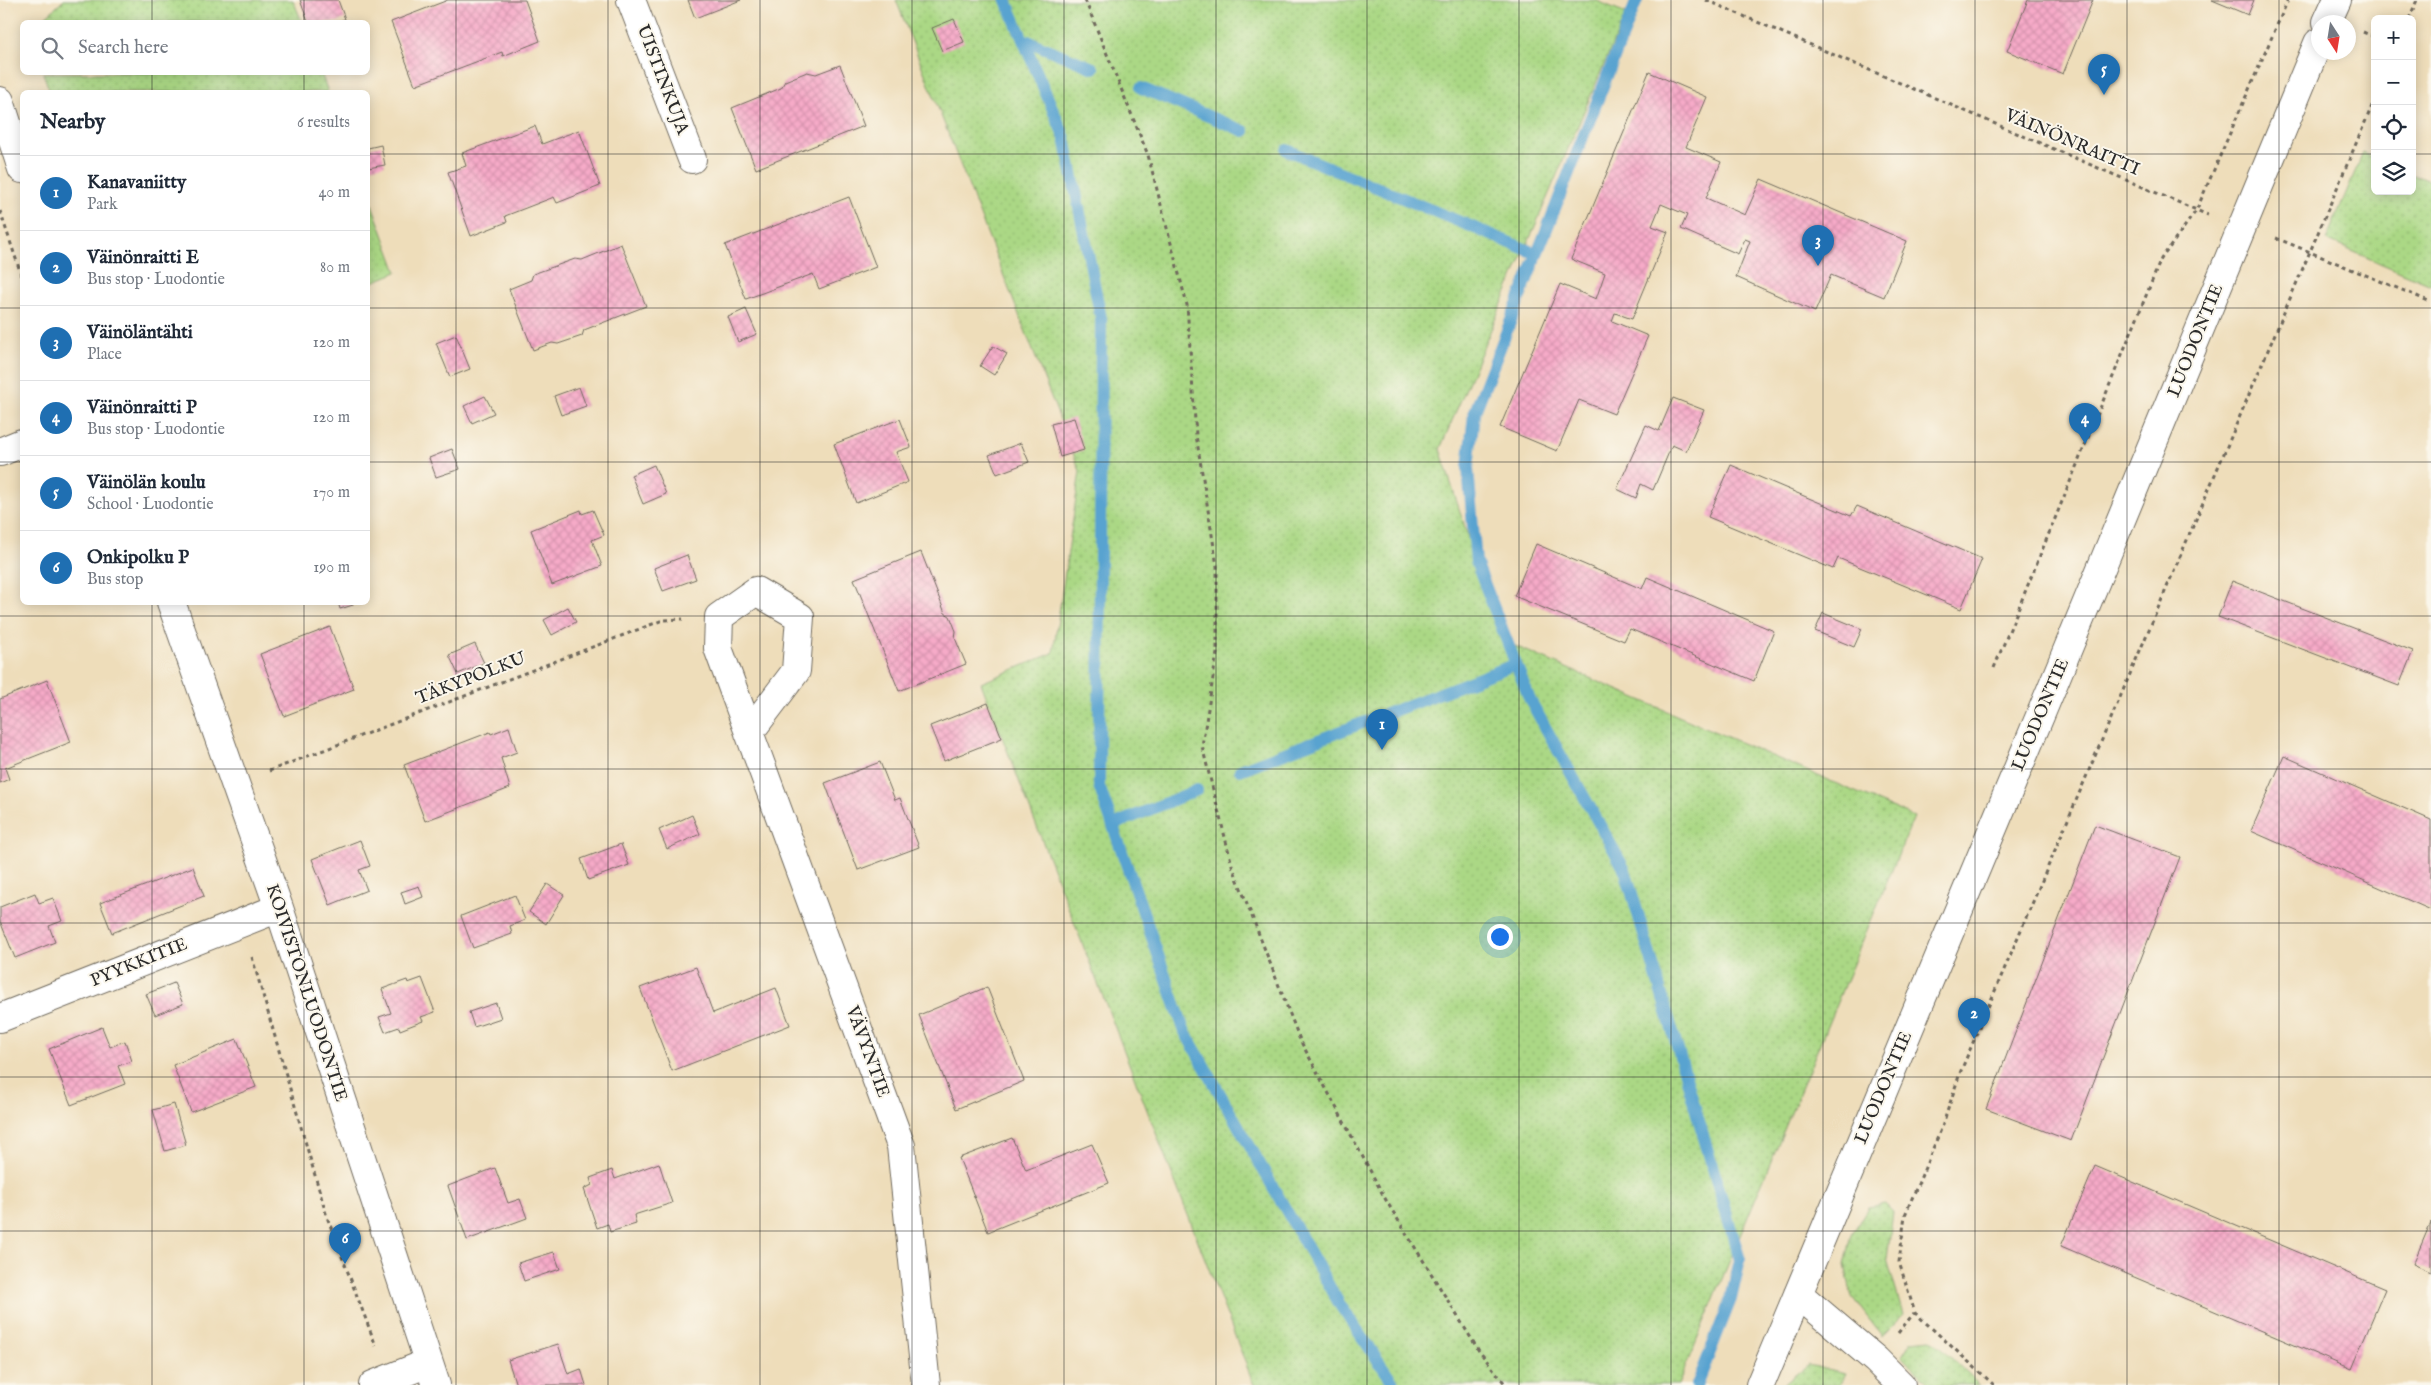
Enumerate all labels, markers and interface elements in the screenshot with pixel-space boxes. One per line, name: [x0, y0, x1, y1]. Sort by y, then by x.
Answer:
north arrow: [2311, 15, 2356, 60]
map controls: [2371, 15, 2416, 195]
button: +: [2371, 15, 2416, 60]
search box: [20, 20, 370, 75]
street label: UISTINKUJA: [631, 22, 694, 139]
icon: search: [38, 34, 66, 62]
text: Search here: [78, 36, 169, 60]
pin: 5: [2088, 54, 2120, 95]
button: −: [2371, 60, 2416, 105]
street label: VÄINÖNRAITTI: [2000, 103, 2143, 182]
button: locate: [2371, 105, 2416, 150]
text: Nearby: [40, 109, 105, 136]
text: 6 results: [297, 113, 350, 133]
button: layers: [2371, 150, 2416, 195]
text: Kanavaniitty: [87, 171, 186, 195]
text: 1: [53, 183, 59, 203]
text: 40 m: [318, 183, 350, 203]
text: Park: [87, 195, 117, 215]
pin: 3: [1802, 225, 1834, 266]
text: Väinönraitti E: [87, 246, 199, 270]
text: 2: [52, 258, 60, 278]
text: 80 m: [320, 258, 350, 278]
text: Bus stop · Luodontie: [87, 270, 225, 290]
street label: LUODONTIE: [2163, 281, 2229, 401]
text: Väinöläntähti: [87, 321, 193, 345]
text: 3: [53, 333, 59, 353]
text: 120 m: [313, 333, 350, 353]
text: Place: [87, 345, 122, 365]
text: Väinönraitti P: [87, 396, 197, 420]
pin: 4: [2069, 403, 2101, 444]
text: 4: [52, 408, 60, 428]
text: 120 m: [313, 408, 350, 428]
text: Bus stop · Luodontie: [87, 420, 225, 440]
text: Väinölän koulu: [87, 471, 206, 495]
text: 5: [53, 483, 59, 503]
text: 170 m: [313, 483, 350, 503]
text: School · Luodontie: [87, 495, 213, 515]
text: Onkipolku P: [87, 546, 189, 570]
text: 6: [53, 558, 59, 578]
text: 190 m: [313, 558, 350, 578]
text: Bus stop: [87, 570, 143, 590]
street label: TÄKYPOLKU: [412, 646, 530, 711]
street label: LUODONTIE: [2007, 655, 2075, 775]
pin: 1: [1366, 709, 1398, 750]
street label: KOIVISTONLUODONTIE: [260, 881, 352, 1105]
your location: [1487, 924, 1513, 950]
street label: PYYKKITIE: [87, 933, 191, 993]
pin: 2: [1958, 998, 1990, 1039]
street label: VÄVYNTIE: [839, 1002, 895, 1101]
street label: LUODONTIE: [1850, 1028, 1918, 1148]
pin: 6: [329, 1223, 361, 1264]

